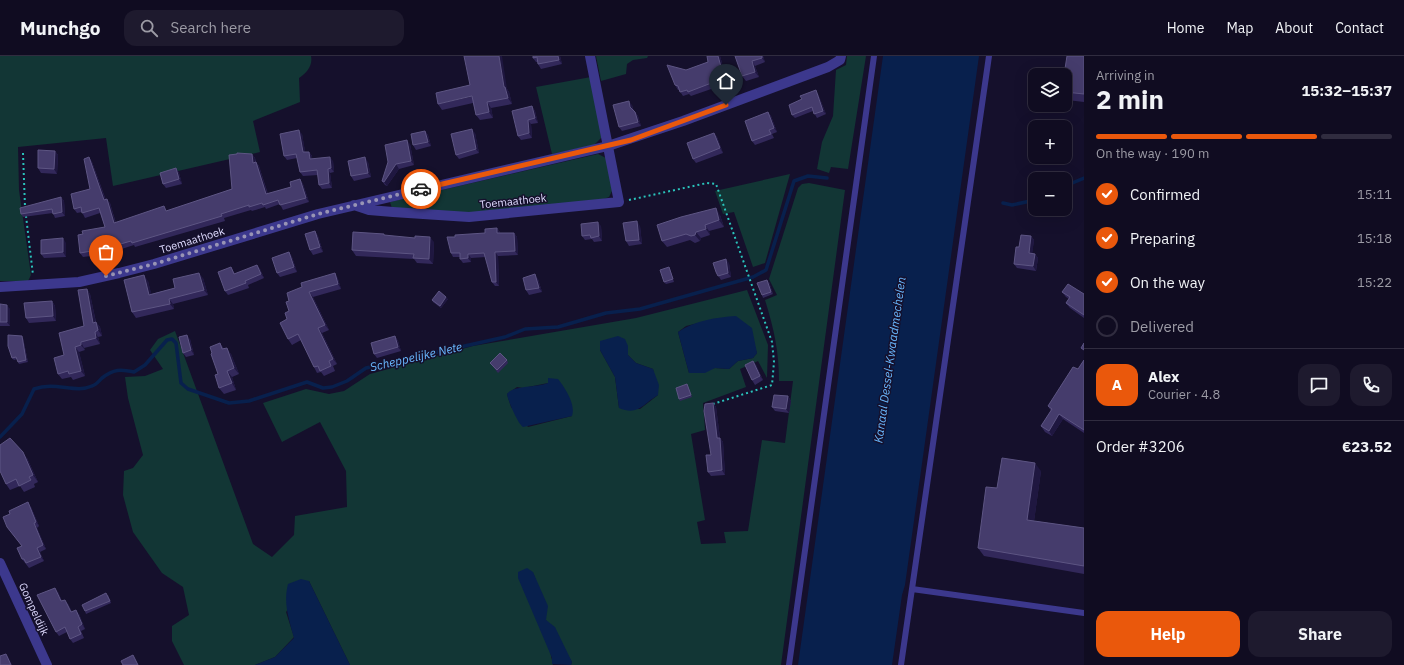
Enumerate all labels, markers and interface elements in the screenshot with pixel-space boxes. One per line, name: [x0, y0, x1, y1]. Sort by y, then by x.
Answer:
search box: [124, 10, 404, 46]
text: Munchgo: [20, 16, 100, 40]
icon: search: [138, 17, 160, 39]
text: Search here: [170, 18, 251, 37]
text: Home: [1167, 19, 1204, 37]
text: Map: [1226, 19, 1253, 37]
text: About: [1275, 19, 1313, 37]
text: Contact: [1335, 19, 1384, 37]
pin: [709, 64, 743, 105]
text: Arriving in: [1096, 67, 1155, 84]
map controls: [1028, 68, 1072, 216]
button: layers: [1028, 68, 1072, 112]
icon: home: [715, 70, 737, 92]
text: 15:32–15:37: [1301, 81, 1392, 100]
text: 2 min: [1096, 82, 1164, 116]
button: +: [1028, 120, 1072, 164]
text: On the way · 190 m: [1096, 145, 1209, 162]
courier: [401, 169, 441, 209]
button: −: [1028, 172, 1072, 216]
icon: car: [410, 178, 432, 200]
icon: check: [1096, 183, 1118, 205]
text: Confirmed: [1130, 185, 1200, 204]
text: 15:11: [1357, 186, 1392, 203]
street label: Toemaathoek: [479, 191, 547, 211]
street label: Toemaathoek: [158, 223, 226, 257]
icon: check: [1096, 227, 1118, 249]
text: Preparing: [1130, 229, 1195, 248]
text: 15:18: [1357, 230, 1392, 247]
pin: [89, 235, 123, 276]
icon: bag: [95, 241, 117, 263]
icon: check: [1096, 271, 1118, 293]
text: On the way: [1130, 273, 1205, 292]
text: 15:22: [1357, 274, 1392, 291]
water label: Kanaal Dessel-Kwaadmechelen: [870, 276, 909, 444]
text: Delivered: [1130, 317, 1194, 336]
water label: Scheppelijke Nete: [368, 339, 463, 374]
button: chat: [1298, 364, 1340, 406]
button: phone: [1350, 364, 1392, 406]
text: Alex: [1148, 367, 1179, 386]
text: A: [1112, 375, 1122, 394]
text: Courier · 4.8: [1148, 386, 1220, 403]
text: Order #3206: [1096, 437, 1185, 456]
text: €23.52: [1342, 437, 1392, 456]
street label: Gompeldijk: [16, 580, 52, 638]
button: Help: [1096, 611, 1240, 657]
button: Share: [1248, 611, 1392, 657]

